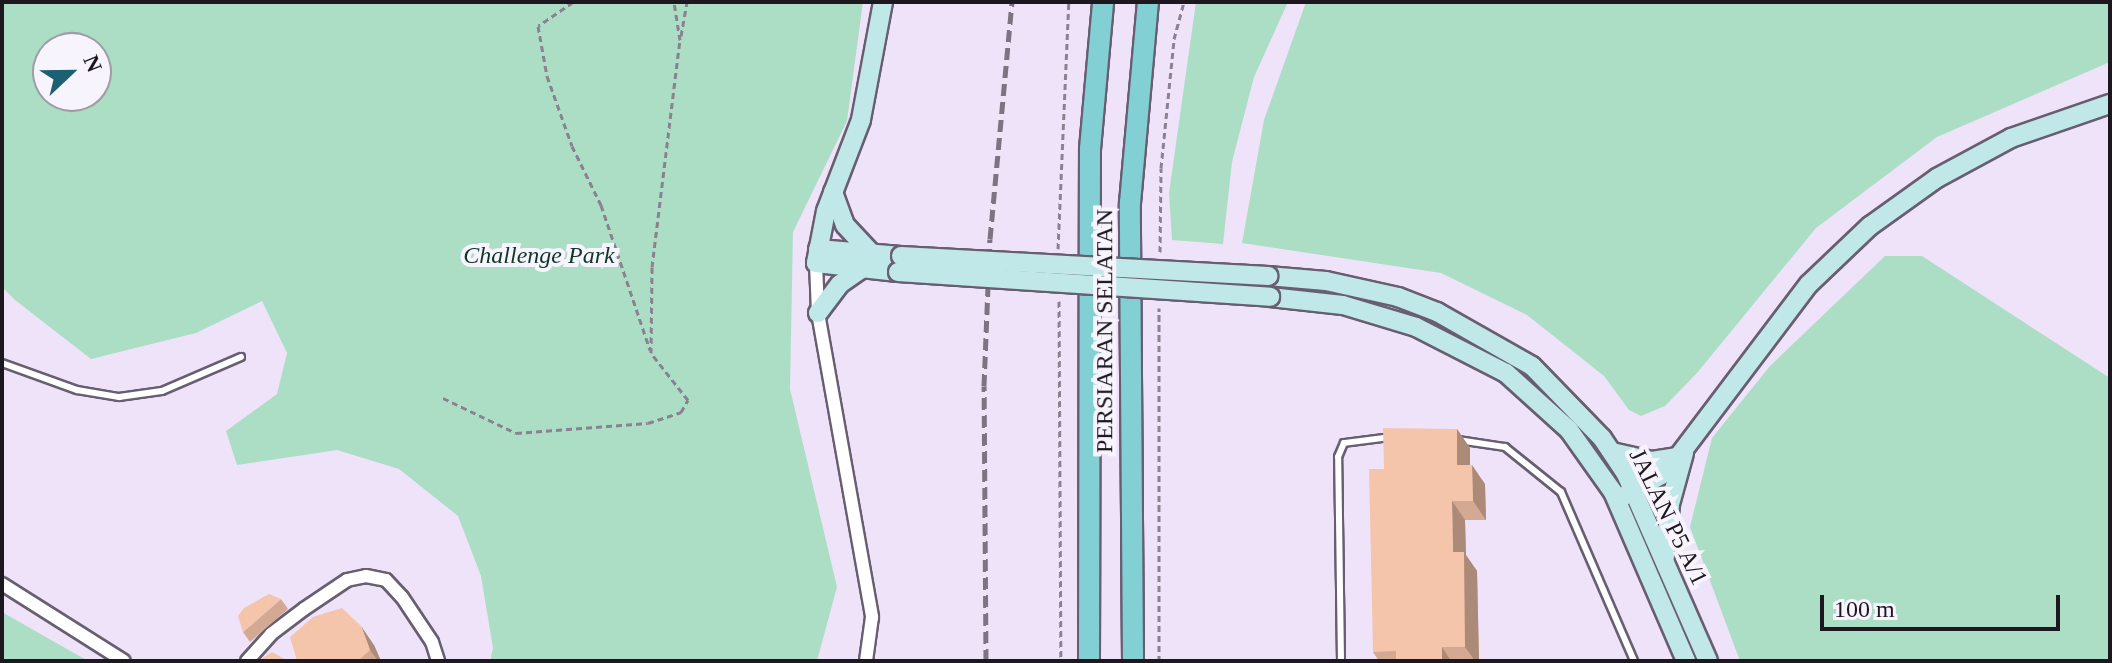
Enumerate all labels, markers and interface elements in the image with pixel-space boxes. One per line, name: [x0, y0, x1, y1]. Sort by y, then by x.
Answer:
north arrow: [32, 32, 112, 112]
text: N: [78, 52, 107, 76]
street label: PERSIARAN SELATAN: [1091, 209, 1119, 453]
park label: Challenge Park: [463, 242, 615, 270]
street label: JALAN P5 A/1: [1622, 444, 1714, 590]
scale bar: [1824, 579, 2064, 629]
text: 100 m: [1834, 596, 1895, 622]

